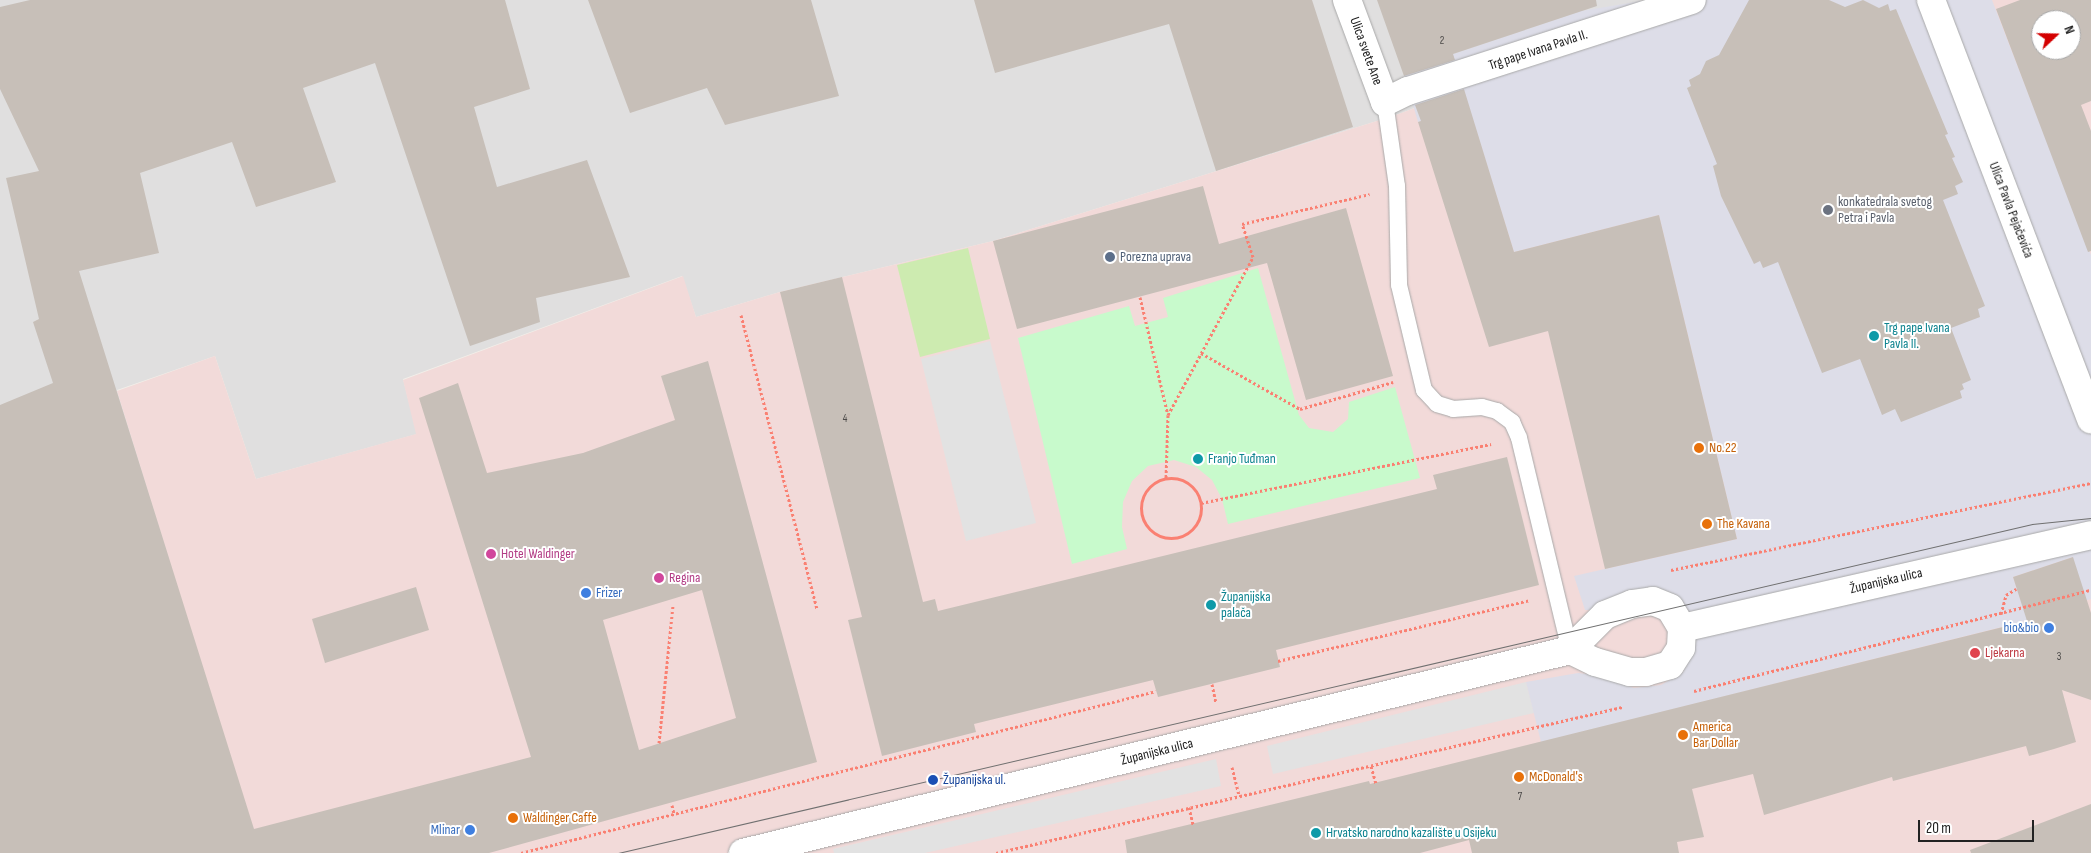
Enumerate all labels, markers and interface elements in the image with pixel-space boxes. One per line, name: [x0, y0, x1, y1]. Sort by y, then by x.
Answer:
north arrow: [2031, 10, 2081, 60]
street label: Ulica svete Ane: [1346, 15, 1386, 87]
text: N: [2060, 23, 2079, 36]
street label: Trg pape Ivana Pavla II.: [1486, 26, 1590, 74]
house number: 2: [1440, 34, 1444, 48]
street label: Ulica Pavla Pejačevića: [1985, 160, 2037, 260]
place label: konkatedrala svetog Petra i Pavla: [1838, 194, 1932, 226]
marker: konkatedrala svetog Petra i Pavla: [1822, 204, 1834, 216]
place label: Porezna uprava: [1120, 249, 1191, 265]
marker: Porezna uprava: [1104, 251, 1116, 263]
place label: Trg pape Ivana Pavla II.: [1884, 320, 1950, 352]
marker: Trg pape Ivana Pavla II.: [1868, 330, 1880, 342]
house number: 4: [843, 412, 847, 426]
place label: No.22: [1709, 440, 1736, 456]
marker: No.22: [1693, 442, 1705, 454]
place label: Franjo Tuđman: [1208, 451, 1276, 467]
marker: Franjo Tuđman: [1192, 453, 1204, 465]
place label: The Kavana: [1717, 516, 1770, 532]
marker: The Kavana: [1701, 518, 1713, 530]
place label: Hotel Waldinger: [501, 546, 575, 562]
marker: Hotel Waldinger: [485, 548, 497, 560]
street label: Županijska ulica: [1848, 565, 1924, 597]
place label: Regina: [669, 570, 700, 586]
marker: Regina: [653, 572, 665, 584]
place label: Frizer: [596, 585, 622, 601]
marker: Frizer: [580, 587, 592, 599]
place label: Županijska palača: [1221, 589, 1271, 622]
marker: Županijska palača: [1205, 599, 1217, 611]
place label: bio&bio: [2003, 620, 2039, 636]
marker: bio&bio: [2043, 622, 2055, 634]
place label: Ljekarna: [1985, 645, 2025, 661]
marker: Ljekarna: [1969, 647, 1981, 659]
house number: 3: [2057, 650, 2061, 664]
place label: America Bar Dollar: [1693, 719, 1738, 752]
marker: America Bar Dollar: [1677, 729, 1689, 741]
street label: Županijska ulica: [1119, 735, 1195, 769]
place label: McDonald's: [1529, 769, 1583, 785]
marker: McDonald's: [1513, 771, 1525, 783]
place label: Županijska ul.: [943, 772, 1006, 788]
marker: Županijska ul.: [927, 774, 939, 786]
house number: 7: [1518, 790, 1522, 804]
place label: Waldinger Caffe: [523, 810, 597, 826]
scale bar: [1921, 810, 2037, 842]
marker: Waldinger Caffe: [507, 812, 519, 824]
text: 20 m: [1926, 819, 1951, 838]
place label: Mlinar: [431, 822, 460, 838]
marker: Mlinar: [464, 824, 476, 836]
place label: Hrvatsko narodno kazalište u Osijeku: [1326, 825, 1497, 841]
marker: Hrvatsko narodno kazalište u Osijeku: [1310, 827, 1322, 839]

